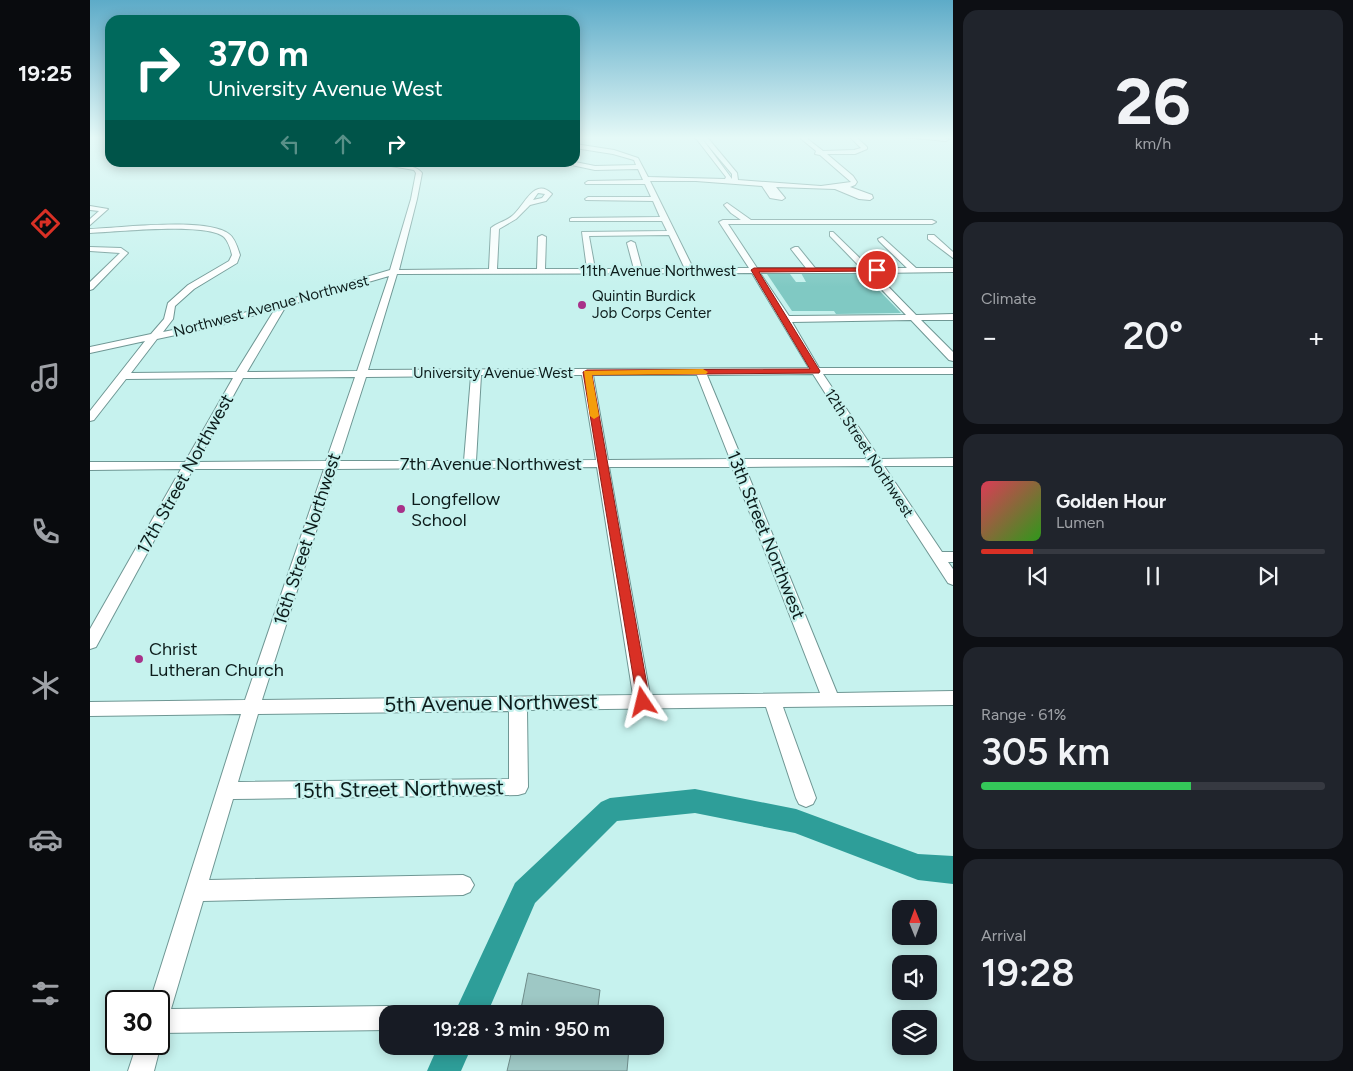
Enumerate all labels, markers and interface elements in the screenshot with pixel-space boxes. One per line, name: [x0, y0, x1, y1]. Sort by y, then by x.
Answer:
text: 370 m: [208, 33, 308, 75]
icon: right: [125, 35, 190, 100]
text: 19:25: [18, 60, 72, 87]
text: 26: [1115, 62, 1191, 140]
text: University Avenue West: [208, 75, 443, 102]
icon: left: [276, 130, 304, 158]
icon: ahead: [329, 130, 357, 158]
icon: right: [382, 130, 410, 158]
text: km/h: [1135, 134, 1171, 153]
icon: directions: [28, 206, 63, 241]
pin: [856, 249, 898, 291]
icon: arrive: [863, 256, 891, 284]
street label: 11th Avenue Northwest: [580, 262, 736, 280]
street label: Northwest Avenue Northwest: [171, 271, 371, 341]
place label: Quintin Burdick Job Corps Center: [592, 287, 711, 322]
text: Climate: [981, 289, 1036, 308]
marker: Quintin Burdick Job Corps Center: [576, 299, 588, 311]
text: 20°: [1123, 313, 1183, 359]
text: −: [981, 320, 998, 354]
text: +: [1308, 320, 1325, 354]
icon: music: [28, 360, 63, 395]
street label: University Avenue West: [413, 364, 573, 382]
street label: 12th Street Northwest: [821, 385, 918, 521]
street label: 17th Street Northwest: [132, 390, 238, 558]
street label: 13th Street Northwest: [722, 448, 810, 622]
street label: 16th Street Northwest: [269, 450, 345, 628]
street label: 7th Avenue Northwest: [400, 453, 582, 475]
place label: Longfellow School: [411, 488, 500, 531]
text: Golden Hour: [1056, 490, 1166, 513]
marker: Longfellow School: [395, 503, 407, 515]
text: Lumen: [1056, 513, 1105, 532]
icon: phone: [28, 514, 63, 549]
icon: previous: [1024, 562, 1052, 590]
icon: pause: [1139, 562, 1167, 590]
icon: next: [1254, 562, 1282, 590]
place label: Christ Lutheran Church: [149, 638, 284, 681]
marker: Christ Lutheran Church: [133, 653, 145, 665]
icon: climate: [28, 668, 63, 703]
position arrow: [616, 675, 668, 727]
street label: 5th Avenue Northwest: [384, 688, 598, 717]
text: Range · 61%: [981, 705, 1066, 724]
text: 305 km: [981, 729, 1110, 775]
street label: 15th Street Northwest: [294, 774, 504, 803]
icon: car: [28, 822, 63, 857]
north arrow: [892, 900, 938, 945]
map controls: [892, 900, 937, 1055]
text: Arrival: [981, 926, 1026, 945]
text: 19:28: [981, 950, 1074, 996]
button: sound: [892, 955, 937, 1000]
icon: filters: [28, 976, 63, 1011]
speed limit sign: 30: [105, 990, 170, 1055]
button: layers: [892, 1010, 937, 1055]
text: 19:28 · 3 min · 950 m: [433, 1018, 610, 1041]

